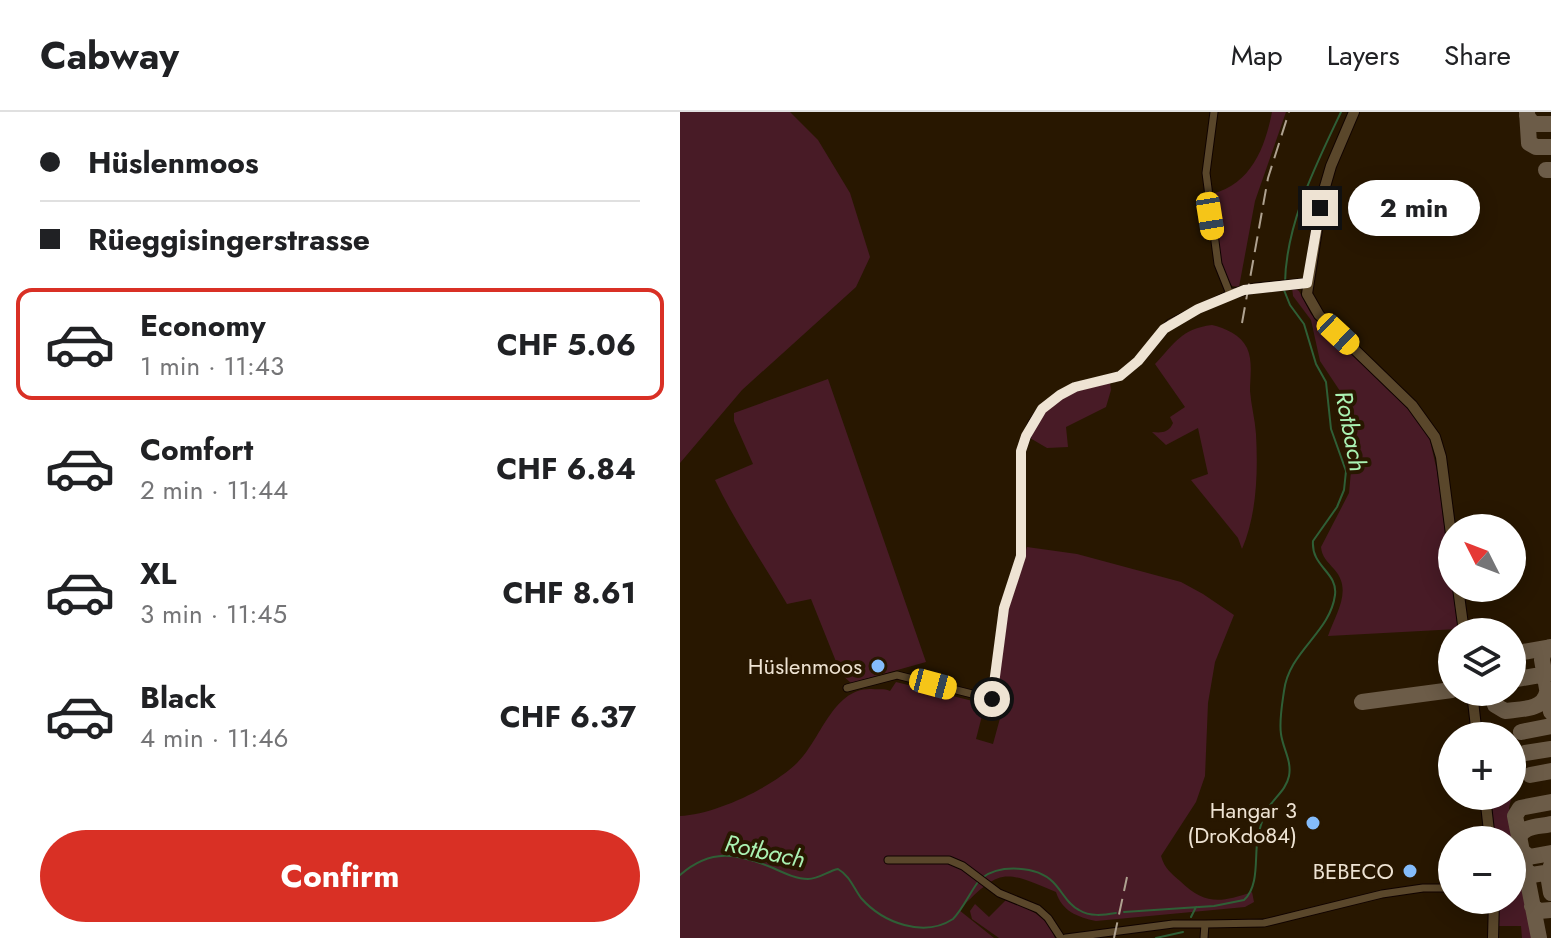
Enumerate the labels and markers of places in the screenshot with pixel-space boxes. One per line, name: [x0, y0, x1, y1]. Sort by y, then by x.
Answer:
place label: Hüslenmoos: [748, 650, 862, 682]
marker: Hüslenmoos: [869, 657, 887, 675]
place label: Hangar 3 (DroKdo84): [1187, 794, 1297, 851]
marker: Hangar 3 (DroKdo84): [1304, 814, 1322, 832]
place label: BEBECO: [1313, 855, 1394, 887]
marker: BEBECO: [1401, 862, 1419, 880]

